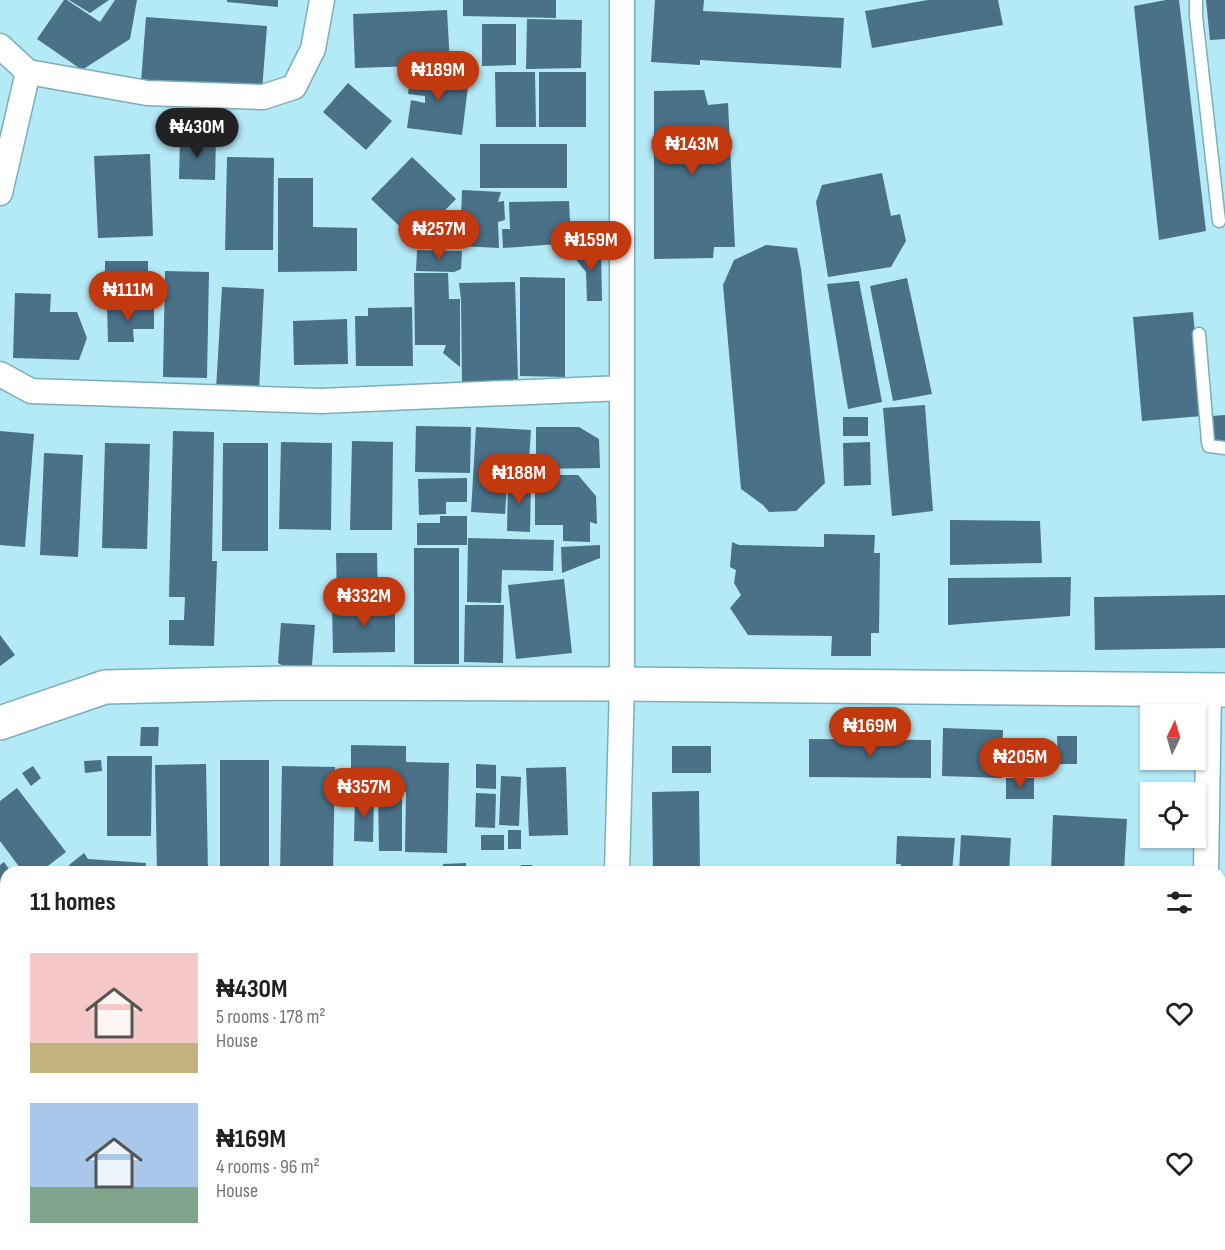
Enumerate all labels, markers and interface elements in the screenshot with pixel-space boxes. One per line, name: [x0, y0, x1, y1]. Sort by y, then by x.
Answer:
pin: ₦189M: [396, 51, 480, 102]
text: ₦189M: [411, 58, 465, 82]
pin: ₦430M: [155, 108, 239, 159]
text: ₦430M: [170, 115, 224, 139]
pin: ₦143M: [650, 125, 734, 176]
text: ₦143M: [665, 132, 719, 156]
pin: ₦257M: [397, 210, 481, 261]
text: ₦257M: [412, 217, 466, 241]
pin: ₦159M: [549, 221, 633, 272]
text: ₦159M: [564, 228, 618, 252]
pin: ₦111M: [86, 271, 170, 322]
text: ₦111M: [103, 278, 153, 302]
pin: ₦188M: [477, 454, 561, 505]
text: ₦188M: [492, 461, 546, 485]
pin: ₦332M: [322, 577, 406, 628]
text: ₦332M: [337, 584, 391, 608]
north arrow: [1140, 704, 1206, 770]
map controls: [1140, 704, 1206, 848]
pin: ₦169M: [828, 707, 912, 758]
text: ₦169M: [843, 714, 897, 738]
pin: ₦205M: [978, 738, 1062, 789]
text: ₦205M: [993, 745, 1047, 769]
pin: ₦357M: [322, 768, 406, 819]
text: ₦357M: [337, 775, 391, 799]
button: locate: [1140, 782, 1206, 848]
icon: filters: [1163, 886, 1196, 919]
text: 11 homes: [30, 887, 116, 918]
text: ₦430M: [216, 974, 287, 1005]
icon: home: [78, 977, 150, 1049]
icon: heart: [1163, 997, 1196, 1030]
text: 5 rooms · 178 m²: [216, 1005, 325, 1029]
text: House: [216, 1029, 258, 1053]
text: ₦169M: [216, 1124, 286, 1155]
icon: home: [78, 1127, 150, 1199]
icon: heart: [1163, 1147, 1196, 1180]
text: 4 rooms · 96 m²: [216, 1155, 320, 1179]
text: House: [216, 1179, 258, 1203]

